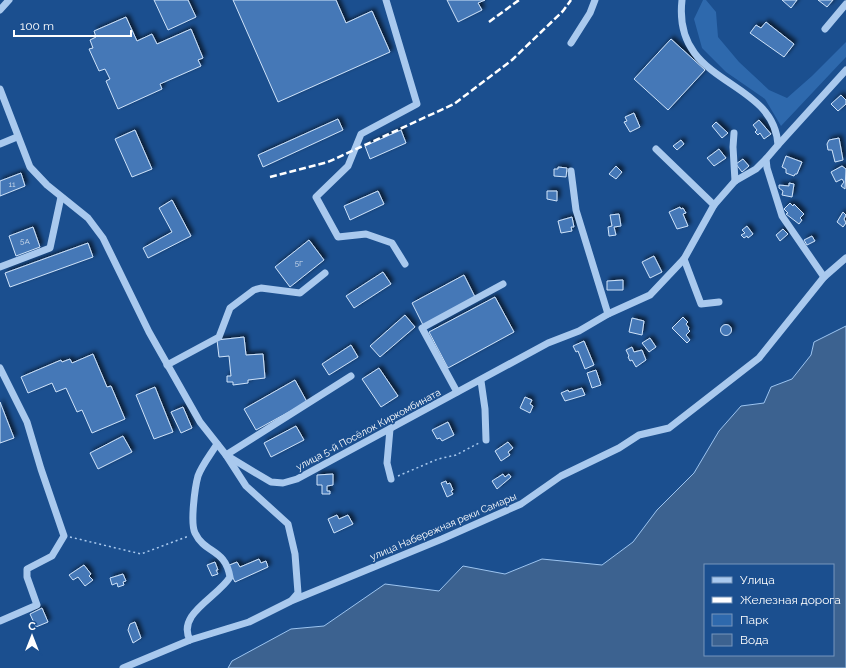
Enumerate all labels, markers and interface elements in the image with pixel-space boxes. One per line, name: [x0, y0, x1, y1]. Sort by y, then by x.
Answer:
scale bar: [14, 12, 131, 38]
text: 100 m: [20, 19, 54, 33]
house number: 11: [9, 179, 16, 189]
house number: 5А: [20, 236, 30, 246]
house number: 5Г: [295, 258, 303, 268]
street label: улица 5-й Посёлок Киркомбината: [294, 386, 443, 472]
street label: улица Набережная реки Самары: [368, 490, 518, 562]
legend: [704, 564, 834, 656]
text: Улица: [740, 573, 775, 587]
text: Железная дорога: [740, 593, 841, 607]
text: Парк: [740, 613, 769, 627]
north arrow: [12, 616, 52, 656]
text: С: [28, 620, 36, 633]
text: Вода: [740, 633, 769, 647]

